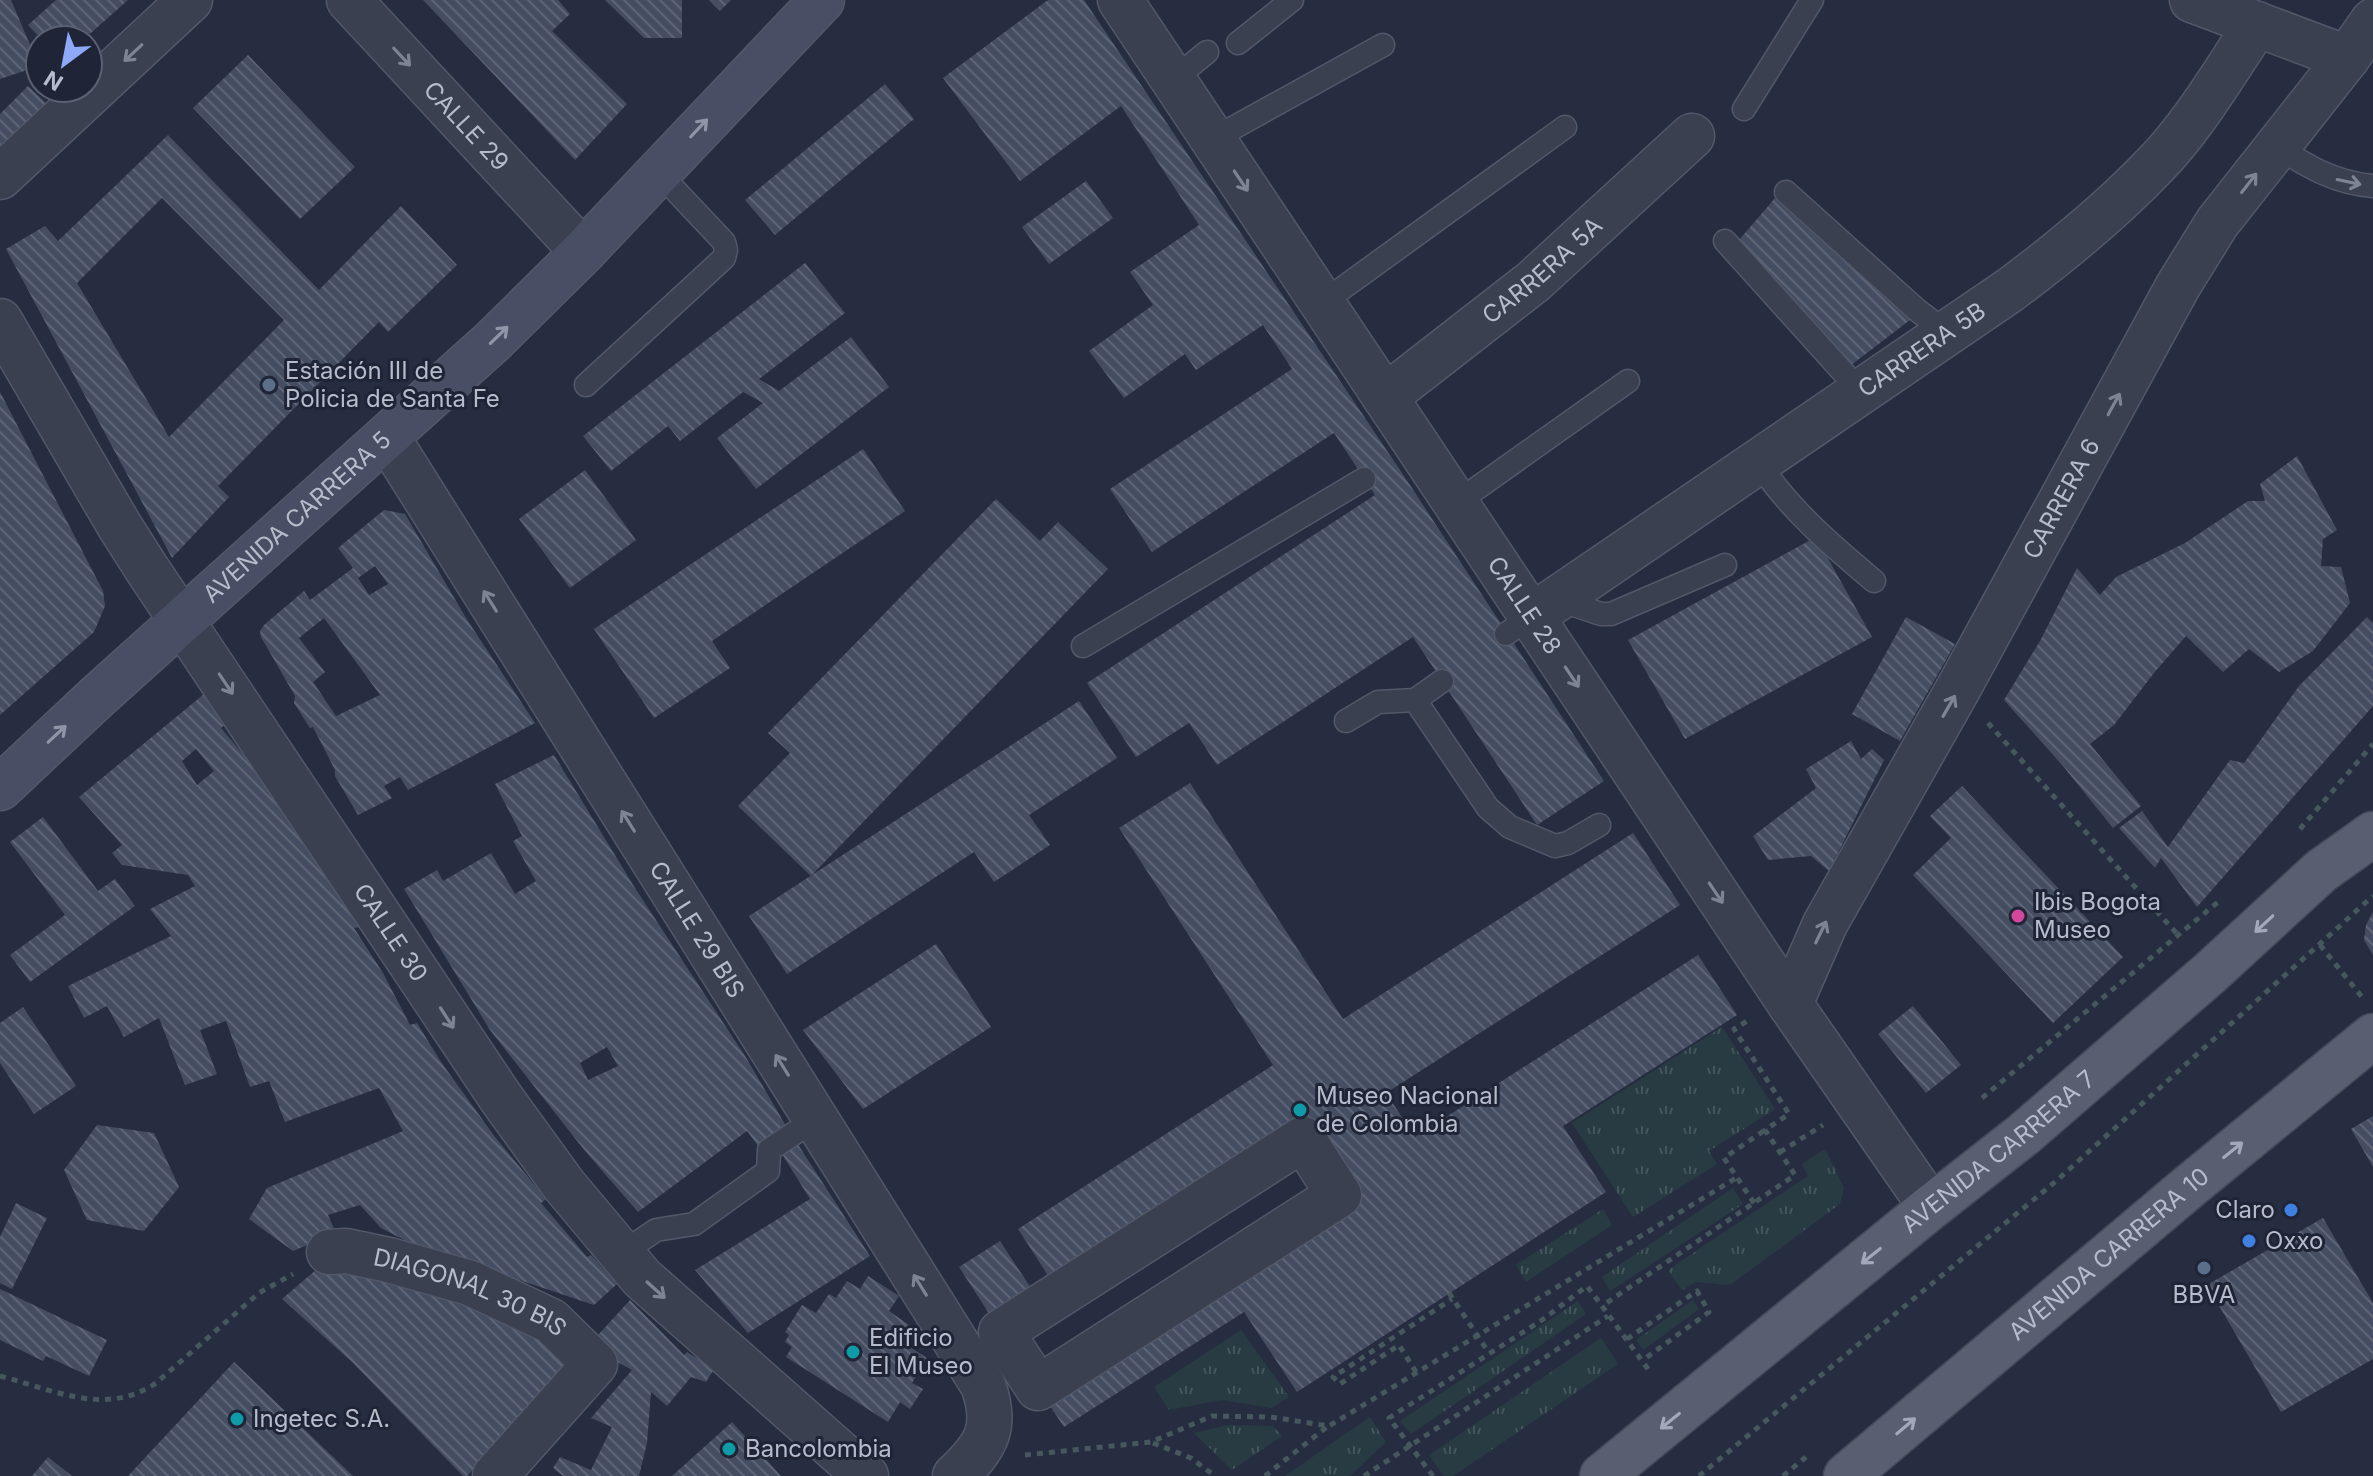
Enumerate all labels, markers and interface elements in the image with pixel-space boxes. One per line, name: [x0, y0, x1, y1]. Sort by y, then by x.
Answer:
north arrow: [24, 24, 104, 104]
one-way arrow: [123, 44, 143, 63]
one-way arrow: [392, 47, 411, 67]
text: N: [39, 65, 67, 96]
street label: CALLE 29: [418, 75, 515, 176]
one-way arrow: [690, 118, 709, 138]
one-way arrow: [1233, 170, 1249, 192]
one-way arrow: [2241, 173, 2258, 194]
one-way arrow: [2336, 175, 2361, 190]
street label: CARRERA 5A: [1476, 211, 1608, 330]
street label: CARRERA 5B: [1852, 296, 1991, 403]
one-way arrow: [489, 326, 508, 345]
place label: Estación III de Policia de Santa Fe: [285, 356, 500, 413]
marker: Estación III de Policia de Santa Fe: [260, 376, 278, 394]
one-way arrow: [2106, 393, 2122, 416]
street label: AVENIDA CARRERA 5: [197, 425, 397, 609]
street label: CARRERA 6: [2017, 433, 2106, 564]
street label: CALLE 28: [1482, 551, 1568, 660]
one-way arrow: [481, 590, 497, 613]
one-way arrow: [1564, 665, 1580, 688]
one-way arrow: [218, 672, 234, 695]
one-way arrow: [1941, 695, 1957, 718]
one-way arrow: [47, 725, 67, 744]
one-way arrow: [620, 810, 636, 833]
street label: CALLE 29 BIS: [643, 856, 751, 1003]
street label: CALLE 30: [348, 878, 434, 987]
one-way arrow: [1709, 881, 1725, 904]
place label: Ibis Bogota Museo: [2034, 887, 2161, 944]
marker: Ibis Bogota Museo: [2009, 907, 2027, 925]
one-way arrow: [2254, 914, 2274, 933]
one-way arrow: [1814, 921, 1829, 945]
one-way arrow: [439, 1006, 456, 1028]
one-way arrow: [774, 1054, 790, 1077]
street label: AVENIDA CARRERA 7: [1895, 1064, 2101, 1239]
place label: Museo Nacional de Colombia: [1316, 1081, 1499, 1138]
marker: Museo Nacional de Colombia: [1291, 1101, 1309, 1119]
one-way arrow: [2222, 1141, 2243, 1159]
street label: AVENIDA CARRERA 10: [2003, 1161, 2215, 1346]
place label: Claro: [2215, 1195, 2275, 1224]
marker: Claro: [2282, 1201, 2300, 1219]
place label: Oxxo: [2265, 1226, 2323, 1255]
marker: Oxxo: [2240, 1232, 2258, 1250]
street label: DIAGONAL 30 BIS: [371, 1242, 573, 1342]
one-way arrow: [1861, 1247, 1882, 1265]
marker: BBVA: [2195, 1259, 2213, 1277]
one-way arrow: [912, 1274, 928, 1297]
place label: BBVA: [2173, 1280, 2235, 1309]
one-way arrow: [645, 1281, 665, 1299]
place label: Edificio El Museo: [869, 1323, 973, 1380]
marker: Edificio El Museo: [844, 1343, 862, 1361]
place label: Ingetec S.A.: [253, 1404, 390, 1433]
marker: Ingetec S.A.: [228, 1410, 246, 1428]
one-way arrow: [1660, 1412, 1681, 1430]
one-way arrow: [1895, 1417, 1915, 1435]
place label: Bancolombia: [745, 1434, 892, 1463]
marker: Bancolombia: [720, 1440, 738, 1458]

